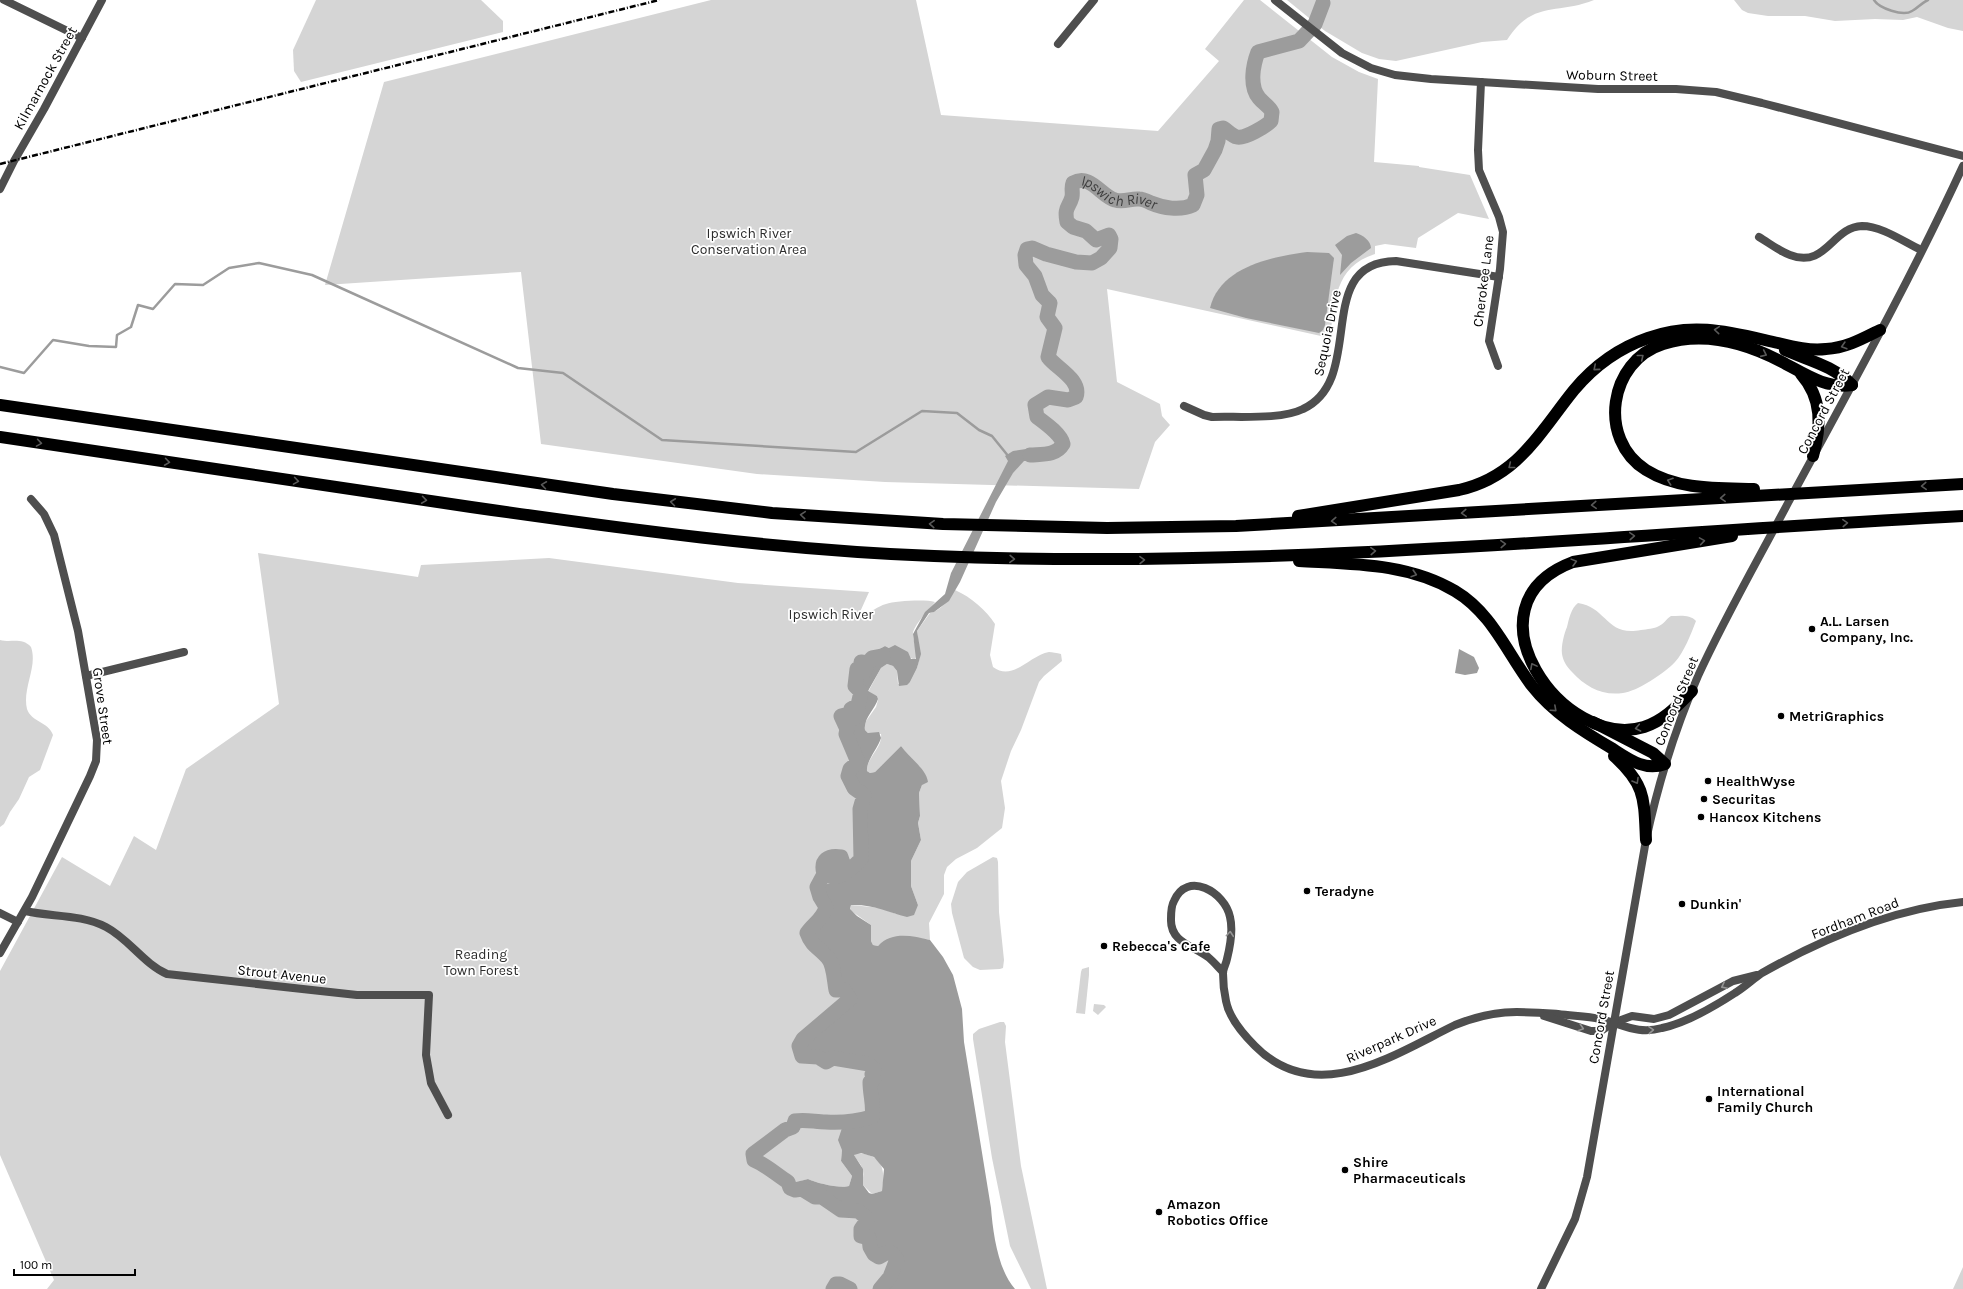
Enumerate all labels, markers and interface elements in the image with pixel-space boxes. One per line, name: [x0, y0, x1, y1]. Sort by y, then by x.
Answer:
street label: Kilmarnock Street: [10, 24, 81, 133]
street label: Woburn Street: [1566, 66, 1658, 85]
water label: Ipswich River: [1080, 171, 1160, 214]
park label: Ipswich River Conservation Area: [691, 225, 807, 258]
street label: Cherokee Lane: [1469, 234, 1498, 328]
street label: Sequoia Drive: [1310, 288, 1345, 378]
one-way arrow: [1714, 326, 1720, 335]
one-way arrow: [1841, 341, 1848, 350]
one-way arrow: [1760, 349, 1768, 357]
one-way arrow: [1636, 355, 1643, 362]
one-way arrow: [1594, 363, 1601, 370]
street label: Concord Street: [1794, 365, 1853, 457]
one-way arrow: [35, 438, 42, 447]
one-way arrow: [164, 457, 170, 466]
one-way arrow: [1509, 461, 1516, 468]
one-way arrow: [293, 476, 299, 485]
one-way arrow: [1666, 477, 1673, 486]
one-way arrow: [541, 481, 548, 490]
one-way arrow: [1921, 482, 1927, 491]
one-way arrow: [1720, 493, 1726, 502]
one-way arrow: [421, 495, 427, 504]
one-way arrow: [670, 498, 676, 507]
one-way arrow: [1591, 501, 1597, 510]
one-way arrow: [1461, 509, 1467, 518]
one-way arrow: [800, 511, 806, 520]
one-way arrow: [1331, 517, 1337, 526]
one-way arrow: [1842, 518, 1848, 527]
one-way arrow: [929, 519, 935, 528]
one-way arrow: [1629, 531, 1636, 540]
one-way arrow: [1699, 537, 1706, 546]
one-way arrow: [1500, 540, 1506, 549]
one-way arrow: [1370, 547, 1376, 555]
one-way arrow: [1009, 554, 1015, 563]
one-way arrow: [1139, 556, 1145, 564]
one-way arrow: [1570, 558, 1577, 567]
one-way arrow: [1410, 569, 1417, 578]
park label: Ipswich River: [789, 606, 874, 623]
place label: A.L. Larsen Company, Inc.: [1820, 613, 1913, 646]
marker: A.L. Larsen Company, Inc.: [1807, 624, 1817, 634]
street label: Concord Street: [1651, 654, 1702, 748]
one-way arrow: [1530, 663, 1537, 670]
street label: Grove Street: [89, 666, 116, 746]
one-way arrow: [1550, 704, 1557, 711]
place label: MetriGraphics: [1789, 708, 1884, 725]
marker: MetriGraphics: [1776, 711, 1786, 721]
one-way arrow: [1635, 723, 1641, 731]
place label: HealthWyse: [1716, 773, 1795, 790]
marker: HealthWyse: [1703, 776, 1713, 786]
one-way arrow: [1632, 777, 1639, 784]
place label: Securitas: [1712, 791, 1776, 808]
marker: Securitas: [1699, 794, 1709, 804]
place label: Hancox Kitchens: [1709, 809, 1821, 826]
marker: Hancox Kitchens: [1696, 812, 1706, 822]
place label: Teradyne: [1315, 883, 1374, 900]
marker: Teradyne: [1302, 886, 1312, 896]
street label: Fordham Road: [1809, 894, 1902, 943]
place label: Dunkin': [1690, 896, 1742, 913]
marker: Dunkin': [1677, 899, 1687, 909]
one-way arrow: [1226, 931, 1235, 937]
place label: Rebecca's Cafe: [1112, 938, 1211, 955]
marker: Rebecca's Cafe: [1099, 941, 1109, 951]
park label: Reading Town Forest: [444, 946, 518, 979]
street label: Strout Avenue: [237, 961, 327, 988]
street label: Concord Street: [1585, 969, 1618, 1065]
one-way arrow: [1720, 981, 1728, 989]
street label: Riverpark Drive: [1343, 1012, 1439, 1067]
one-way arrow: [1577, 1023, 1584, 1032]
one-way arrow: [1648, 1025, 1654, 1034]
place label: International Family Church: [1717, 1083, 1813, 1116]
marker: International Family Church: [1704, 1094, 1714, 1104]
place label: Shire Pharmaceuticals: [1353, 1154, 1466, 1187]
marker: Shire Pharmaceuticals: [1340, 1165, 1350, 1175]
place label: Amazon Robotics Office: [1167, 1196, 1268, 1229]
marker: Amazon Robotics Office: [1154, 1207, 1164, 1217]
scale bar: [14, 1251, 135, 1277]
text: 100 m: [20, 1258, 52, 1272]

